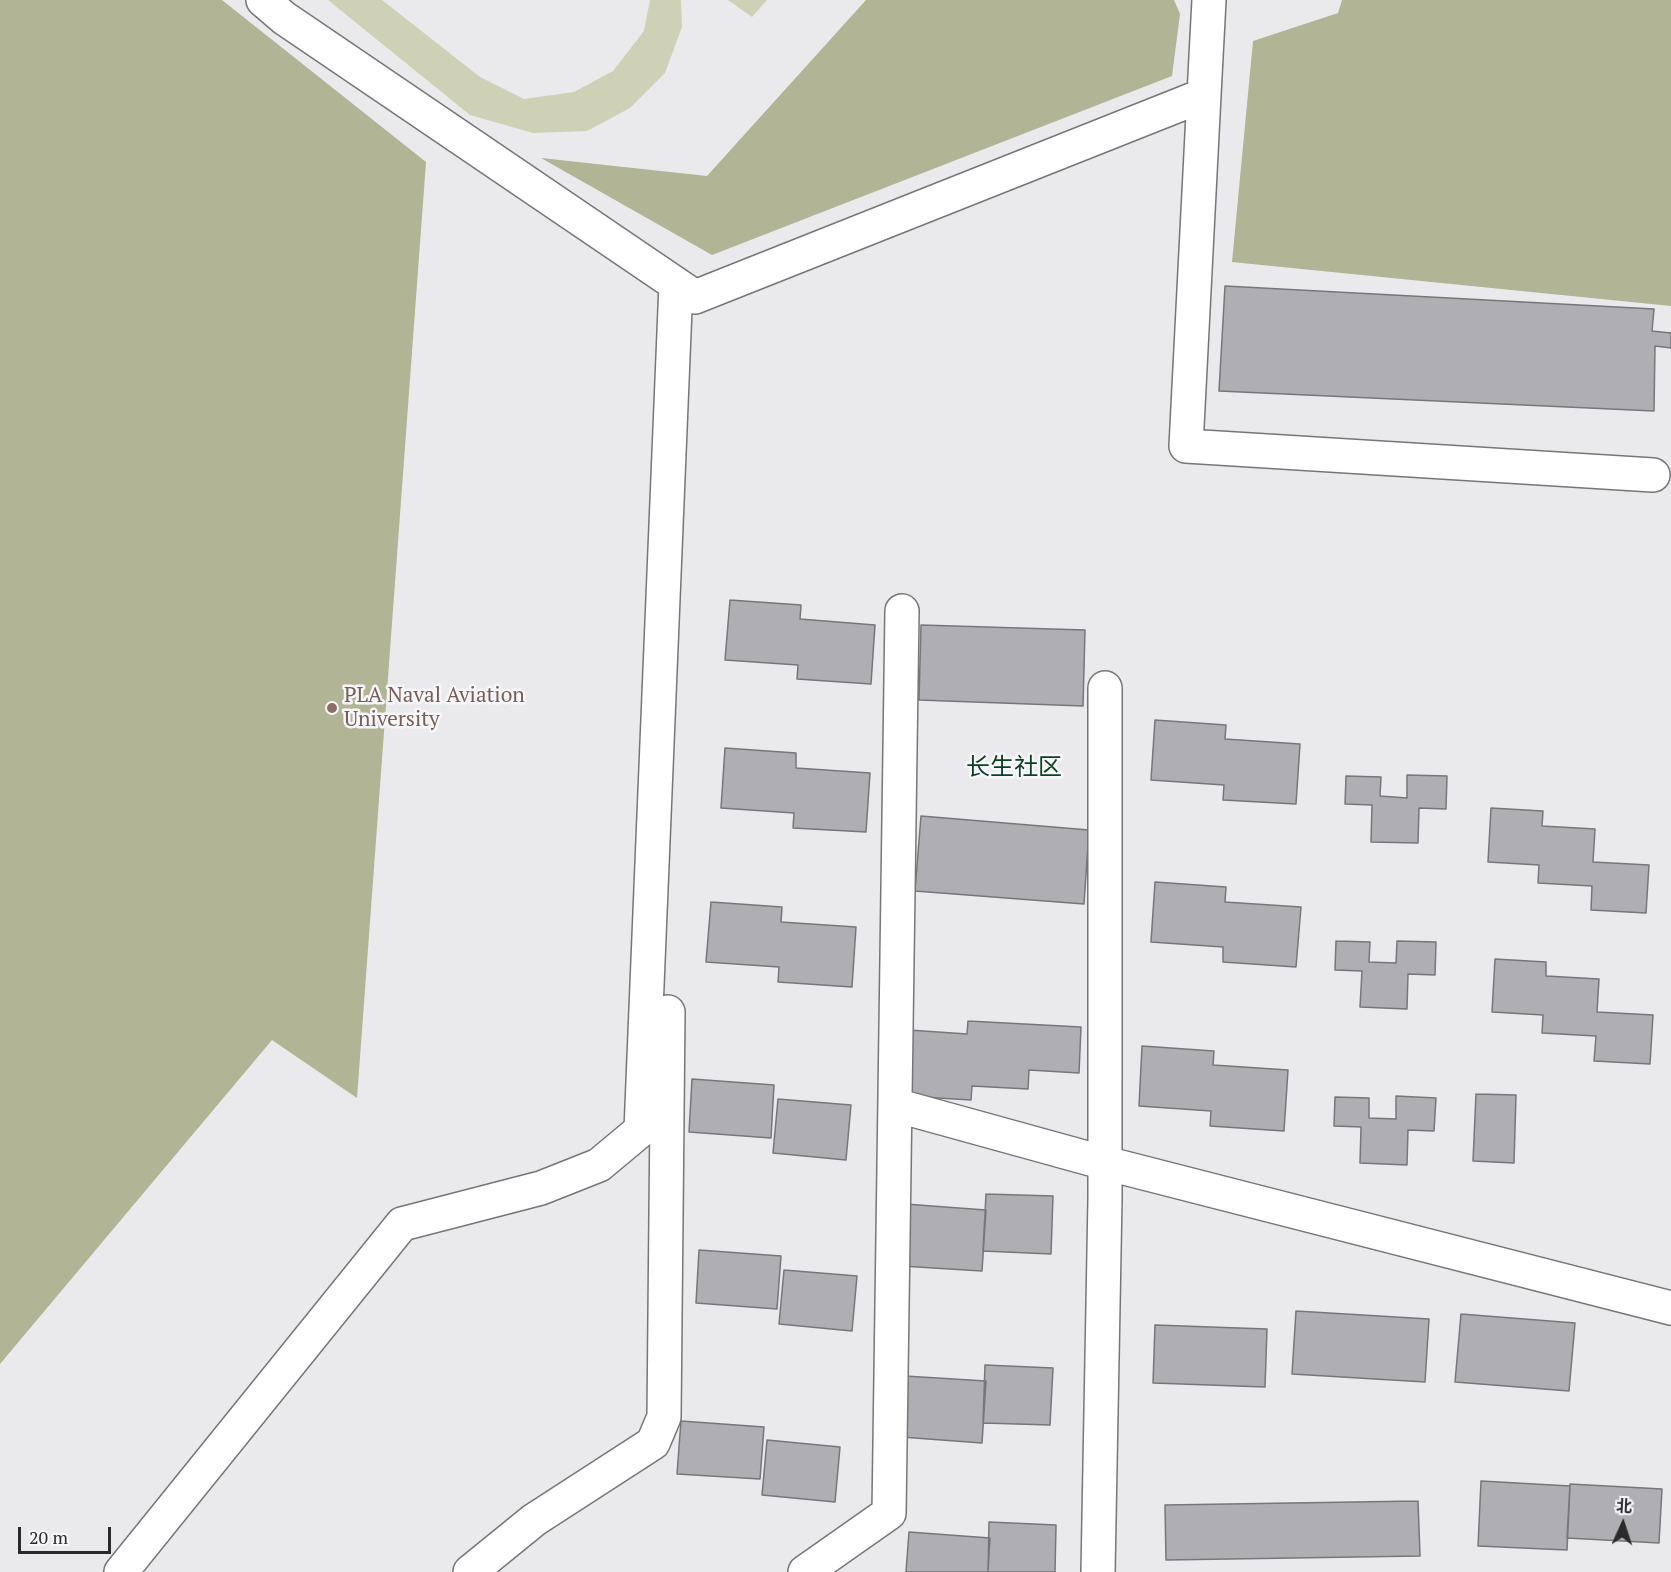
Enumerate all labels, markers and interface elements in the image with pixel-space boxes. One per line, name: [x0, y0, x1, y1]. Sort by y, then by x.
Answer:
place label: PLA Naval Aviation University: [344, 683, 525, 733]
marker: PLA Naval Aviation University: [325, 701, 339, 715]
district label: 长生社区: [966, 754, 1062, 782]
north arrow: [1593, 1494, 1653, 1554]
text: 北: [1615, 1495, 1633, 1517]
scale bar: [21, 1515, 114, 1553]
text: 20 m: [29, 1525, 68, 1549]

